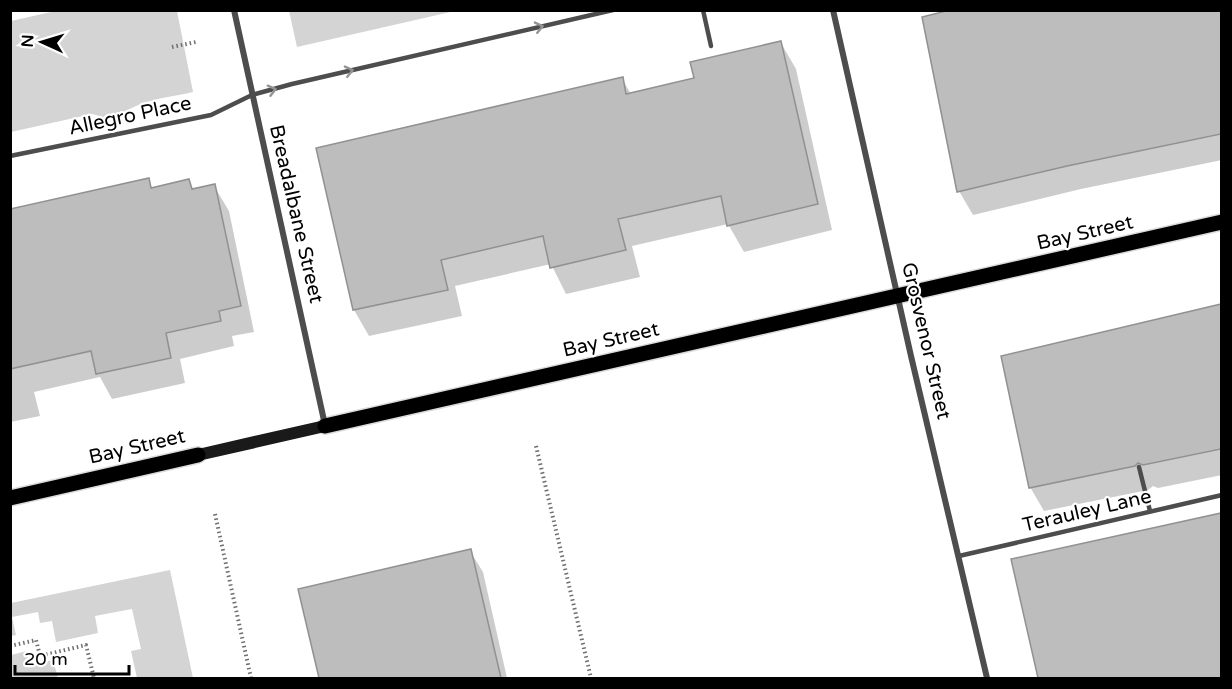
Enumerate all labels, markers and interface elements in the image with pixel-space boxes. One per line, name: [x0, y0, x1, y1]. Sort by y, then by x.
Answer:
north arrow: [12, 12, 72, 72]
one-way arrow: [534, 21, 544, 34]
text: N: [18, 34, 38, 48]
one-way arrow: [344, 65, 354, 78]
one-way arrow: [267, 84, 277, 97]
street label: Allegro Place: [66, 91, 194, 141]
street label: Breadalbane Street: [264, 123, 328, 306]
street label: Bay Street: [1035, 210, 1136, 256]
street label: Grosvenor Street: [896, 260, 956, 422]
street label: Bay Street: [561, 317, 662, 363]
street label: Bay Street: [87, 424, 188, 470]
street label: Terauley Lane: [1020, 485, 1154, 537]
scale bar: [15, 638, 129, 676]
text: 20 m: [24, 648, 68, 670]

